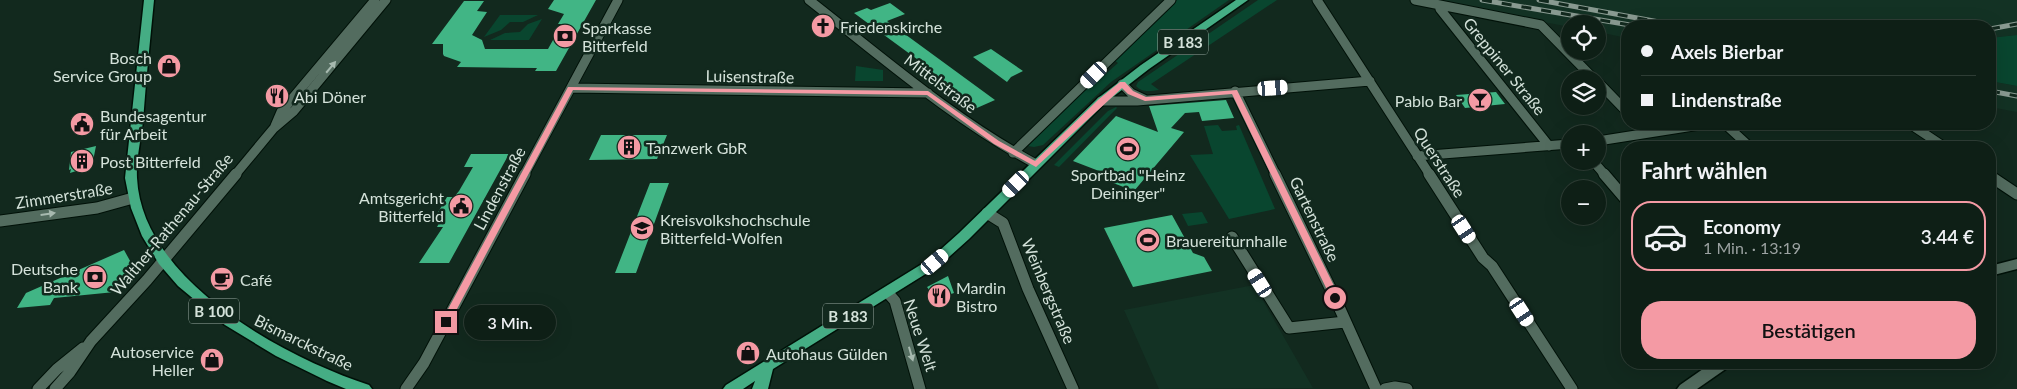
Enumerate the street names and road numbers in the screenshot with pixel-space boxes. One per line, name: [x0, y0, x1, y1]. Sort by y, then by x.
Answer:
street label: Greppiner Straße: [1460, 14, 1550, 118]
road number: B 183: [1158, 30, 1208, 54]
street label: Mittelstraße: [901, 50, 981, 116]
street label: Luisenstraße: [705, 66, 795, 86]
street label: Querstraße: [1410, 123, 1470, 201]
street label: Lindenstraße: [469, 143, 529, 233]
street label: Walther-Rathenau-Straße: [106, 149, 236, 299]
street label: Gartenstraße: [1286, 173, 1344, 265]
street label: Zimmerstraße: [14, 178, 114, 212]
street label: Weinbergstraße: [1018, 236, 1080, 346]
street label: Neue Welt: [900, 296, 942, 374]
road number: B 100: [189, 298, 239, 324]
road number: B 183: [823, 304, 873, 328]
street label: Bismarckstraße: [252, 310, 356, 374]

